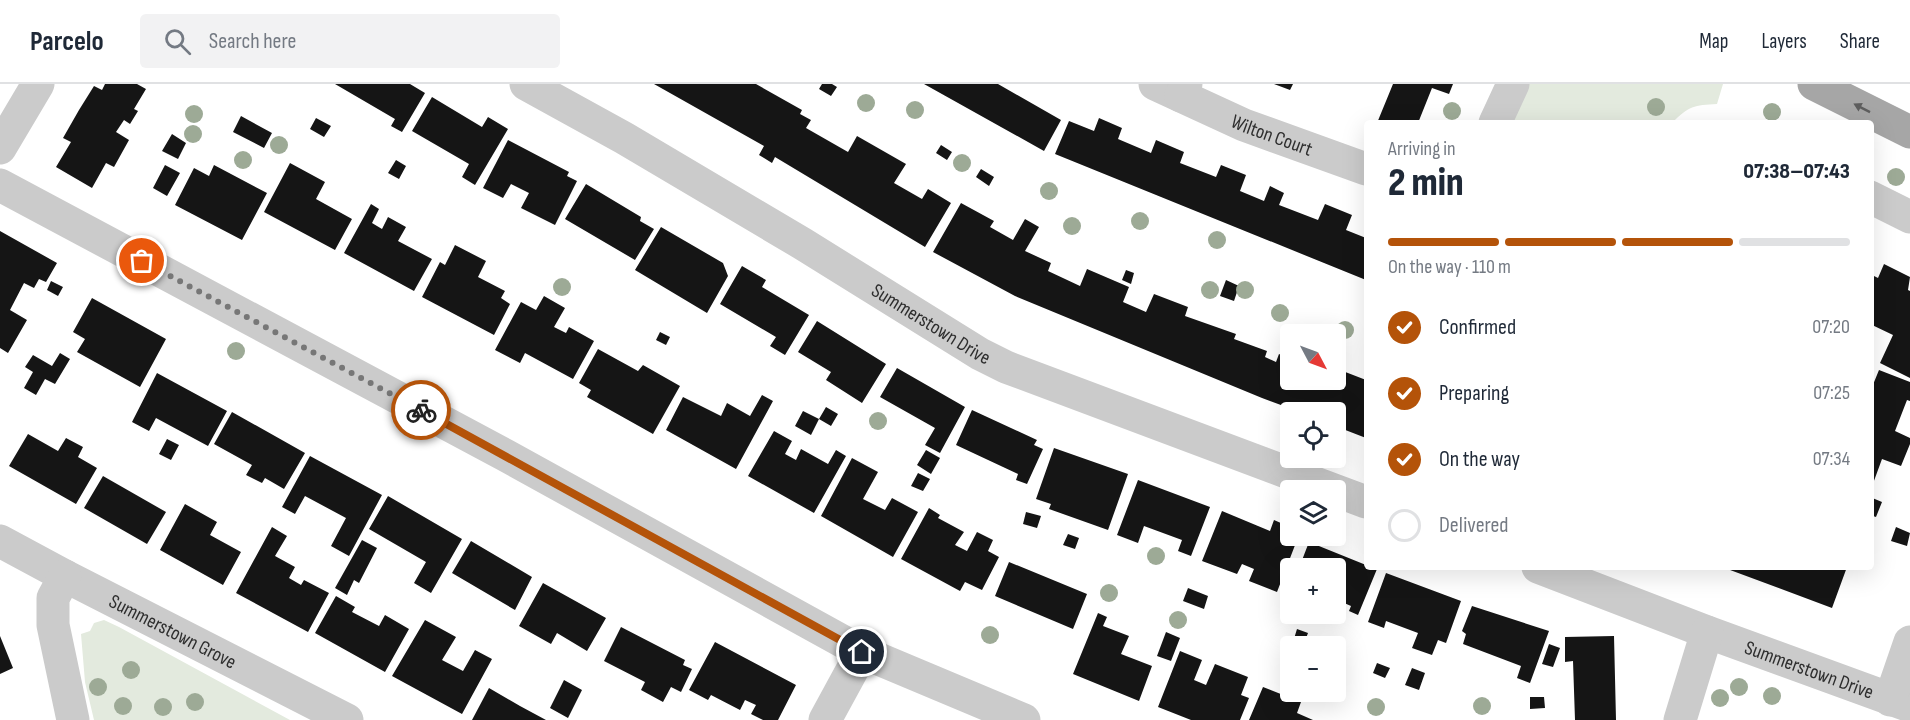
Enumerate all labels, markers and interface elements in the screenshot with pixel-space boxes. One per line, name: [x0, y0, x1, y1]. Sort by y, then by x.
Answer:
search box: [140, 14, 560, 68]
text: Parcelo: [30, 25, 104, 58]
icon: search: [161, 25, 194, 58]
text: Search here: [209, 28, 296, 55]
text: Map: [1699, 29, 1728, 54]
text: Layers: [1761, 29, 1807, 54]
text: Share: [1840, 29, 1880, 54]
one-way arrow: [1854, 103, 1871, 112]
street label: Wilton Court: [1227, 110, 1316, 162]
text: Arriving in: [1388, 137, 1456, 161]
text: 07:38–07:43: [1743, 158, 1850, 185]
text: 2 min: [1388, 160, 1464, 207]
pin: [116, 235, 167, 286]
icon: bag: [125, 244, 158, 277]
text: On the way · 110 m: [1388, 255, 1511, 279]
street label: Summerstown Drive: [867, 279, 994, 370]
icon: check: [1388, 311, 1421, 344]
text: Confirmed: [1439, 314, 1516, 341]
text: 07:20: [1812, 315, 1850, 339]
north arrow: [1280, 324, 1346, 390]
map controls: [1280, 324, 1346, 702]
icon: check: [1388, 377, 1421, 410]
courier: [391, 380, 451, 440]
text: Preparing: [1439, 380, 1509, 407]
text: 07:25: [1813, 381, 1850, 405]
icon: bike: [405, 394, 438, 427]
button: locate: [1280, 402, 1346, 468]
icon: check: [1388, 443, 1421, 476]
text: On the way: [1439, 446, 1520, 473]
text: 07:34: [1813, 447, 1850, 471]
button: layers: [1280, 480, 1346, 546]
text: Delivered: [1439, 512, 1508, 539]
button: +: [1280, 558, 1346, 624]
street label: Summerstown Grove: [105, 590, 240, 674]
pin: [836, 626, 887, 677]
icon: home: [845, 635, 878, 668]
button: −: [1280, 636, 1346, 702]
street label: Summerstown Drive: [1741, 636, 1877, 705]

